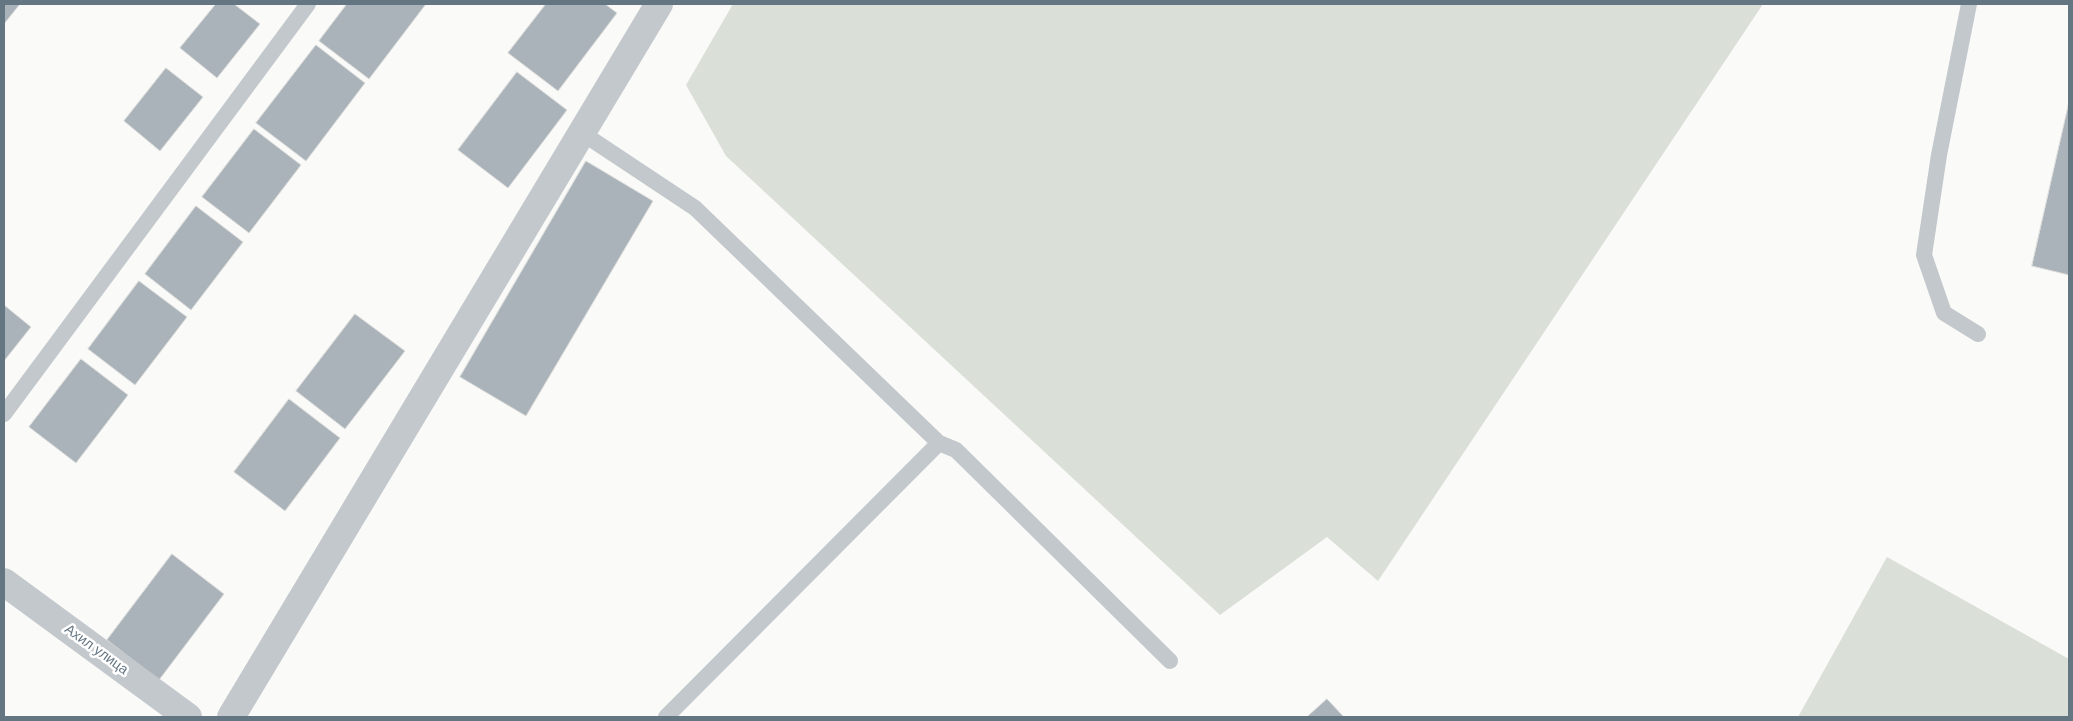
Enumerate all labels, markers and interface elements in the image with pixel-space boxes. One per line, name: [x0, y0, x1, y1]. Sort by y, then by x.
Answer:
street label: Ахил улица: [61, 621, 131, 679]

